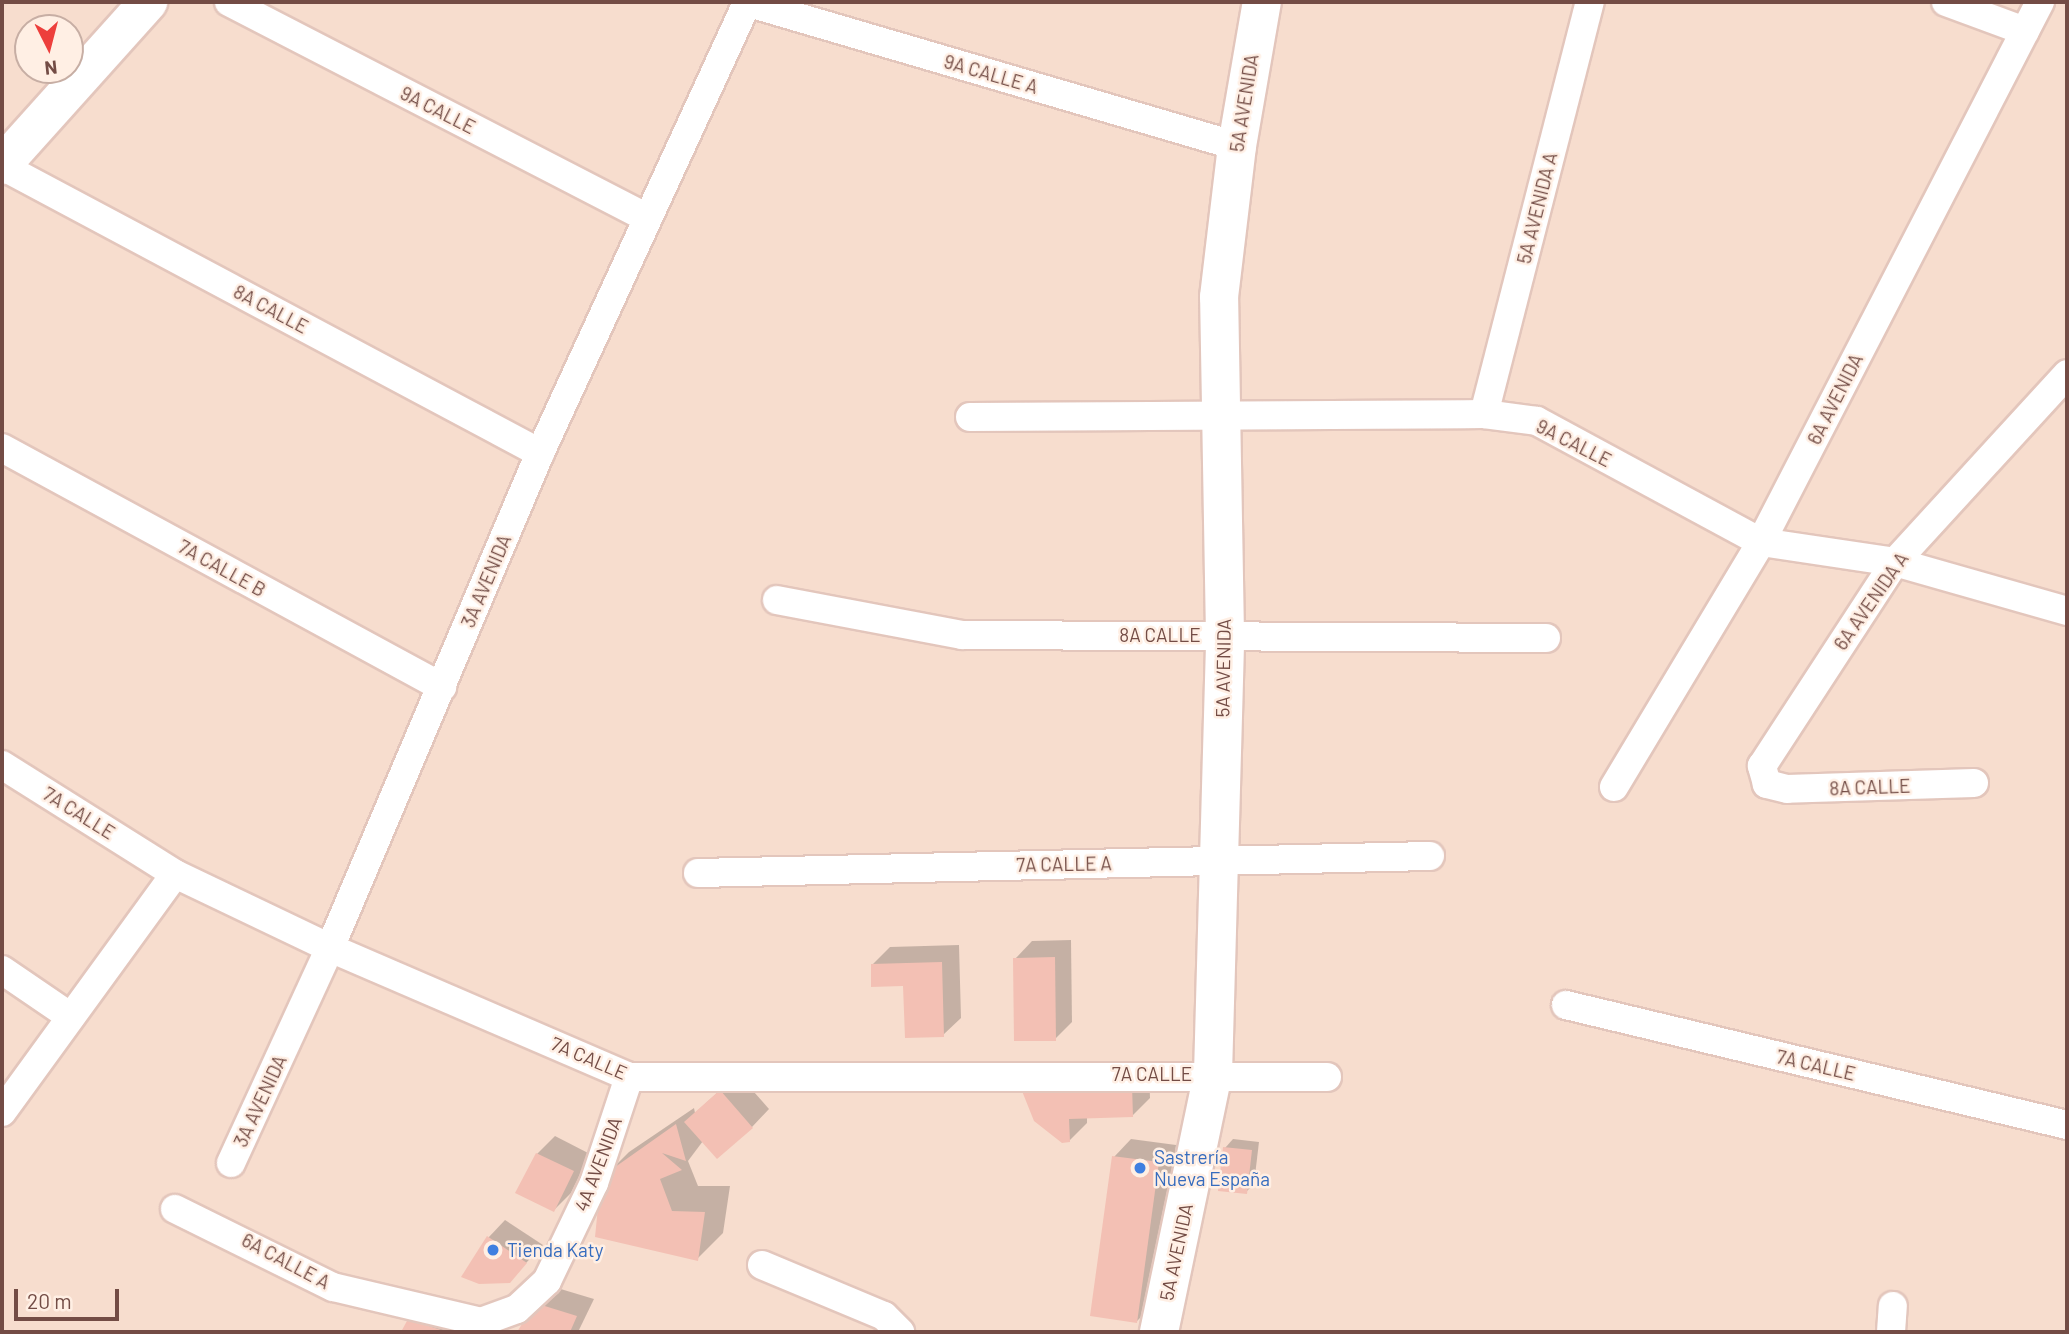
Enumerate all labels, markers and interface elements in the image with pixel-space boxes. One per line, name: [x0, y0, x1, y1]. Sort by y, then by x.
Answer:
north arrow: [14, 14, 84, 84]
street label: 9A CALLE A: [941, 50, 1041, 98]
street label: 5A AVENIDA: [1225, 52, 1263, 154]
text: N: [44, 56, 59, 80]
street label: 9A CALLE: [397, 81, 479, 139]
street label: 5A AVENIDA A: [1512, 150, 1562, 266]
street label: 8A CALLE: [230, 280, 312, 338]
street label: 6A AVENIDA: [1802, 350, 1868, 448]
street label: 9A CALLE: [1533, 414, 1615, 472]
street label: 3A AVENIDA: [456, 531, 516, 631]
street label: 7A CALLE B: [174, 535, 270, 601]
street label: 6A AVENIDA A: [1829, 548, 1913, 654]
street label: 5A AVENIDA: [1211, 618, 1235, 718]
street label: 8A CALLE: [1119, 624, 1201, 646]
street label: 8A CALLE: [1829, 774, 1911, 800]
street label: 7A CALLE: [39, 782, 119, 844]
street label: 7A CALLE A: [1016, 852, 1112, 876]
street label: 7A CALLE: [548, 1032, 630, 1084]
street label: 7A CALLE: [1774, 1045, 1858, 1085]
street label: 3A AVENIDA: [229, 1051, 291, 1151]
street label: 7A CALLE: [1112, 1063, 1192, 1085]
street label: 4A AVENIDA: [570, 1113, 626, 1215]
place label: Sastrería Nueva España: [1154, 1146, 1270, 1190]
marker: Sastrería Nueva España: [1132, 1160, 1148, 1176]
street label: 5A AVENIDA: [1155, 1201, 1197, 1303]
street label: 6A CALLE A: [238, 1228, 334, 1294]
place label: Tienda Katy: [507, 1239, 603, 1261]
marker: Tienda Katy: [485, 1242, 501, 1258]
scale bar: [18, 1274, 122, 1318]
text: 20 m: [27, 1288, 72, 1313]

